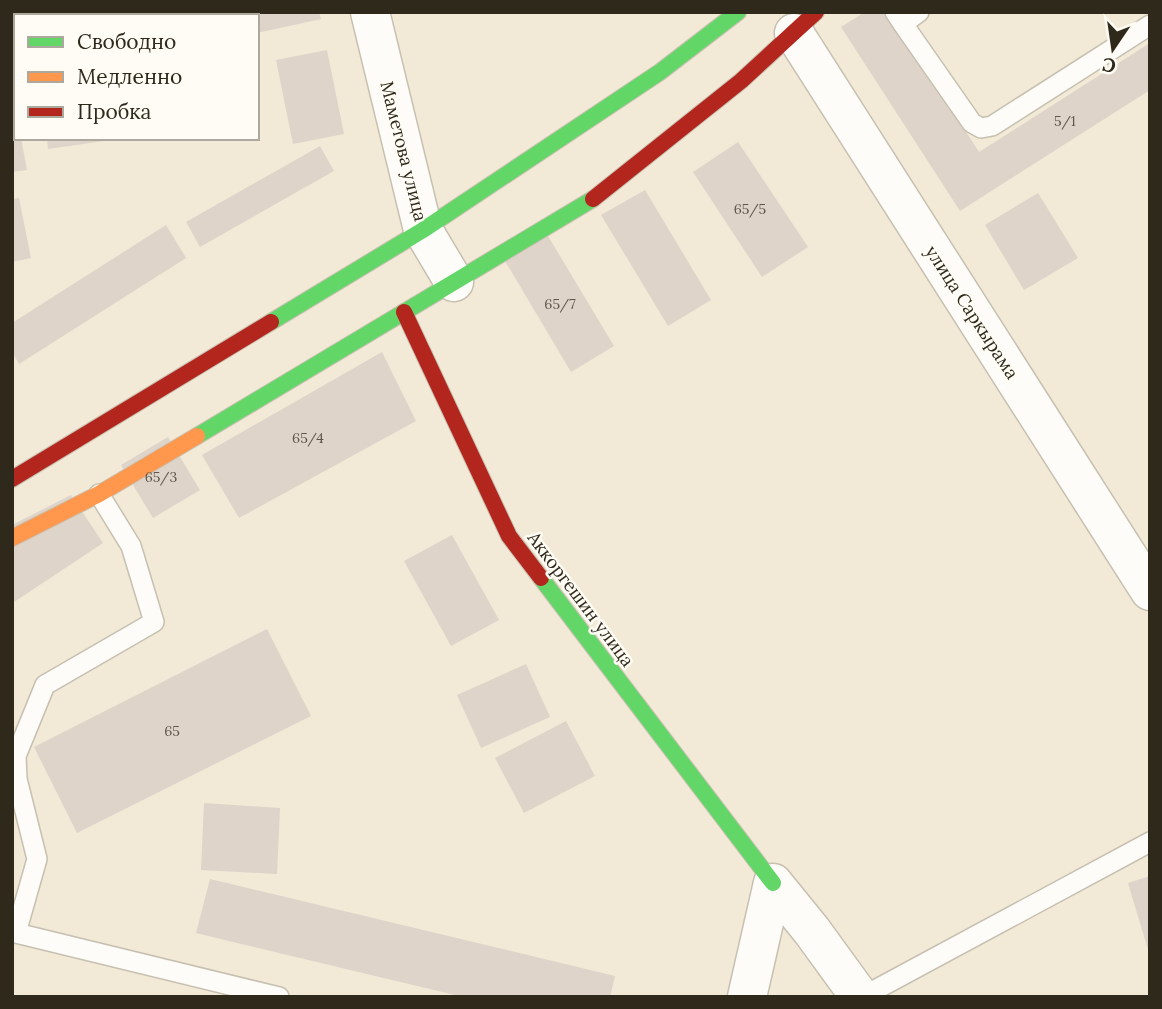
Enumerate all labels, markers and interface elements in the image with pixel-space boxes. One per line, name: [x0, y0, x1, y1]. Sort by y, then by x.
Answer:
legend: [14, 14, 259, 140]
north arrow: [1078, 14, 1148, 84]
text: Свободно: [77, 28, 176, 55]
text: С: [1100, 52, 1118, 79]
text: Медленно: [77, 63, 182, 90]
street label: Маметова улица: [375, 79, 433, 223]
text: Пробка: [77, 98, 152, 125]
house number: 5/1: [1054, 112, 1076, 130]
house number: 65/5: [734, 200, 766, 218]
street label: улица Саркырама: [920, 241, 1024, 383]
house number: 65/7: [544, 295, 576, 313]
house number: 65/4: [292, 429, 324, 447]
house number: 65/3: [145, 468, 178, 486]
street label: Аккоргешин улица: [522, 526, 639, 671]
house number: 65: [164, 722, 180, 740]

